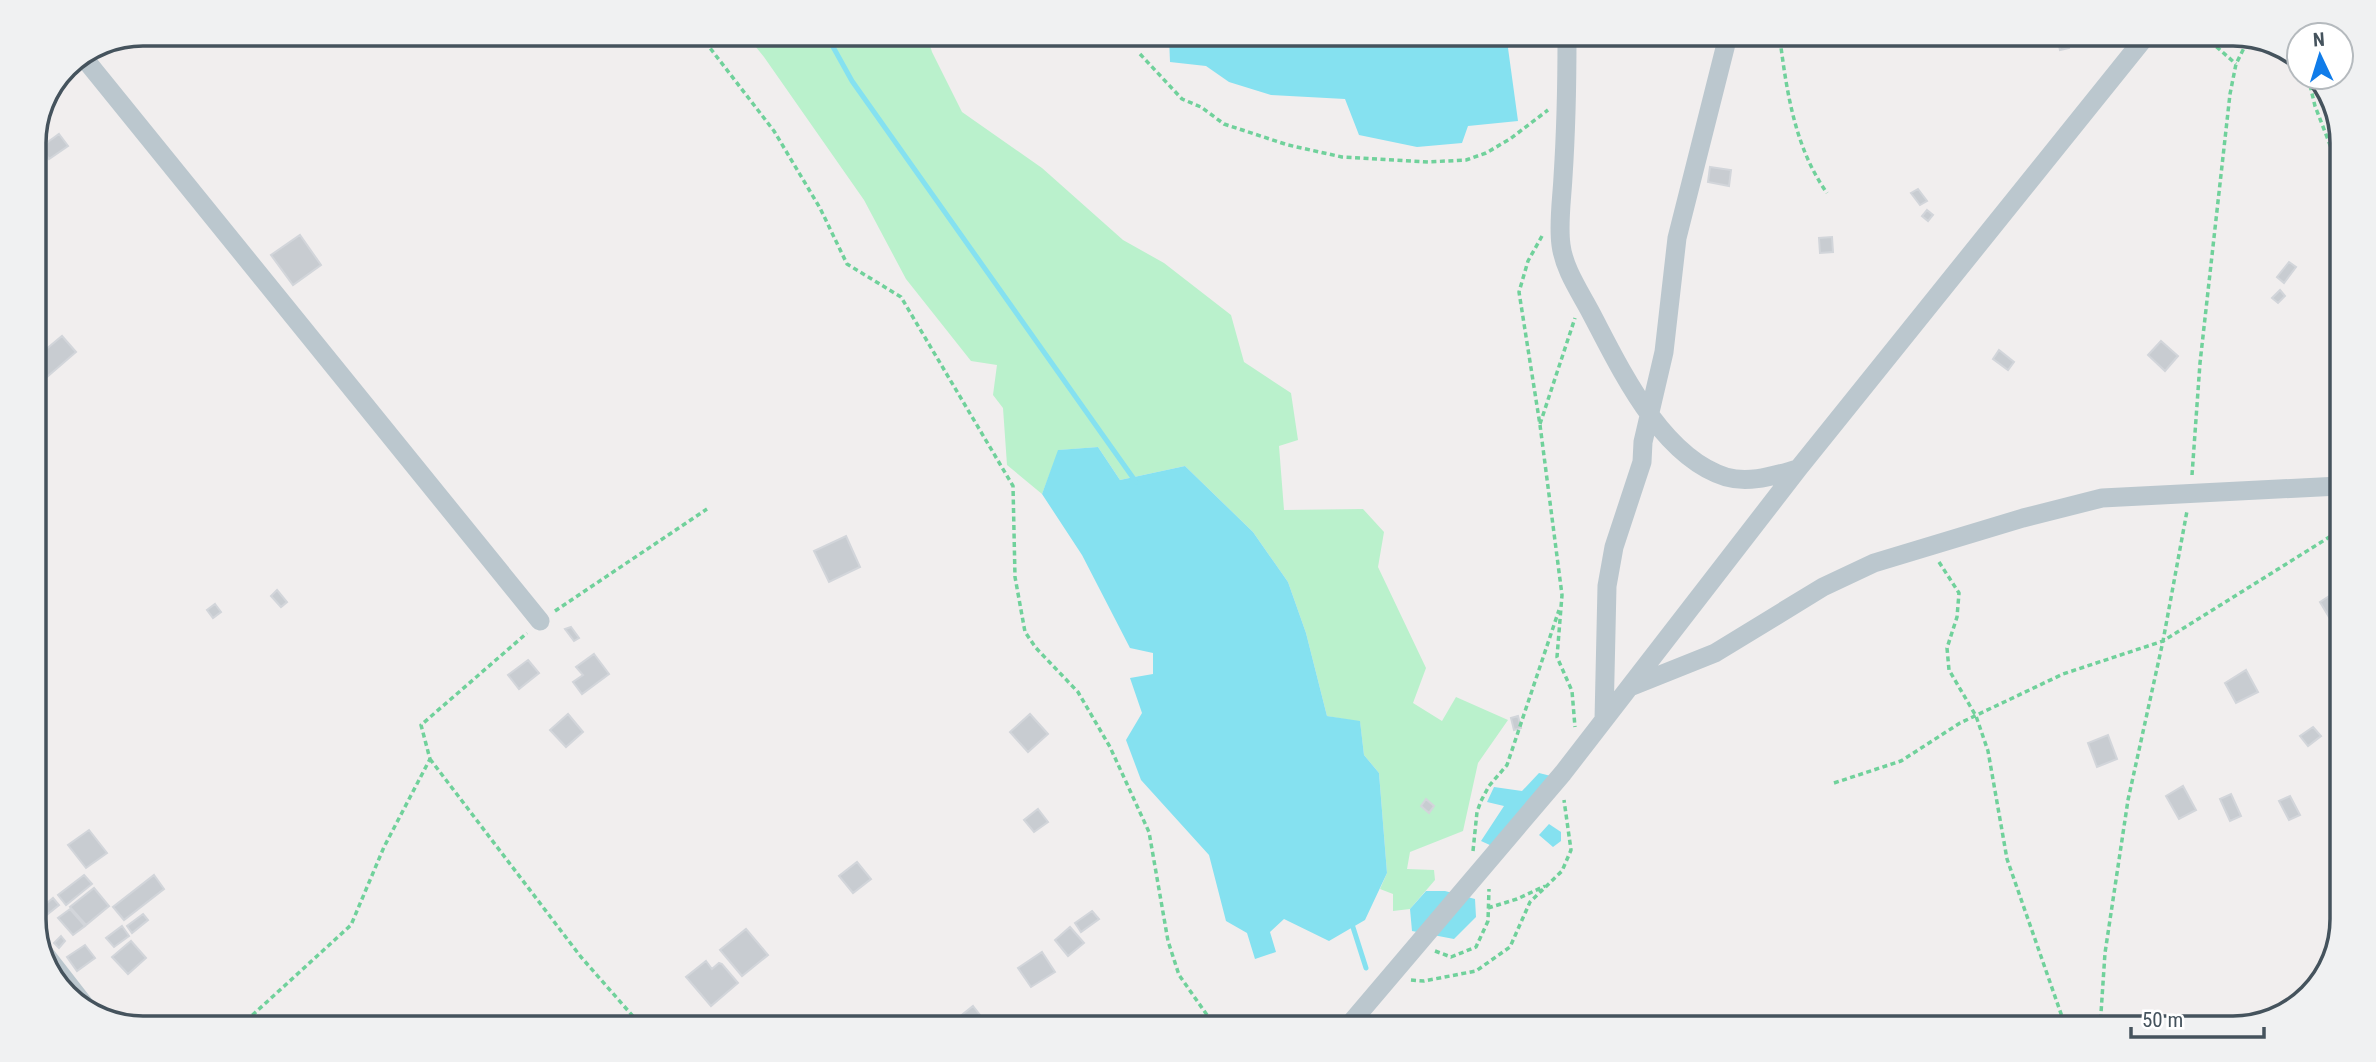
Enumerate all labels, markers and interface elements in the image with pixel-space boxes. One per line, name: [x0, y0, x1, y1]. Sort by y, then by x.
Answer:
north arrow: [2285, 21, 2355, 91]
text: N: [2312, 28, 2325, 51]
scale bar: [2131, 996, 2264, 1040]
text: 50 m: [2142, 1008, 2183, 1032]

